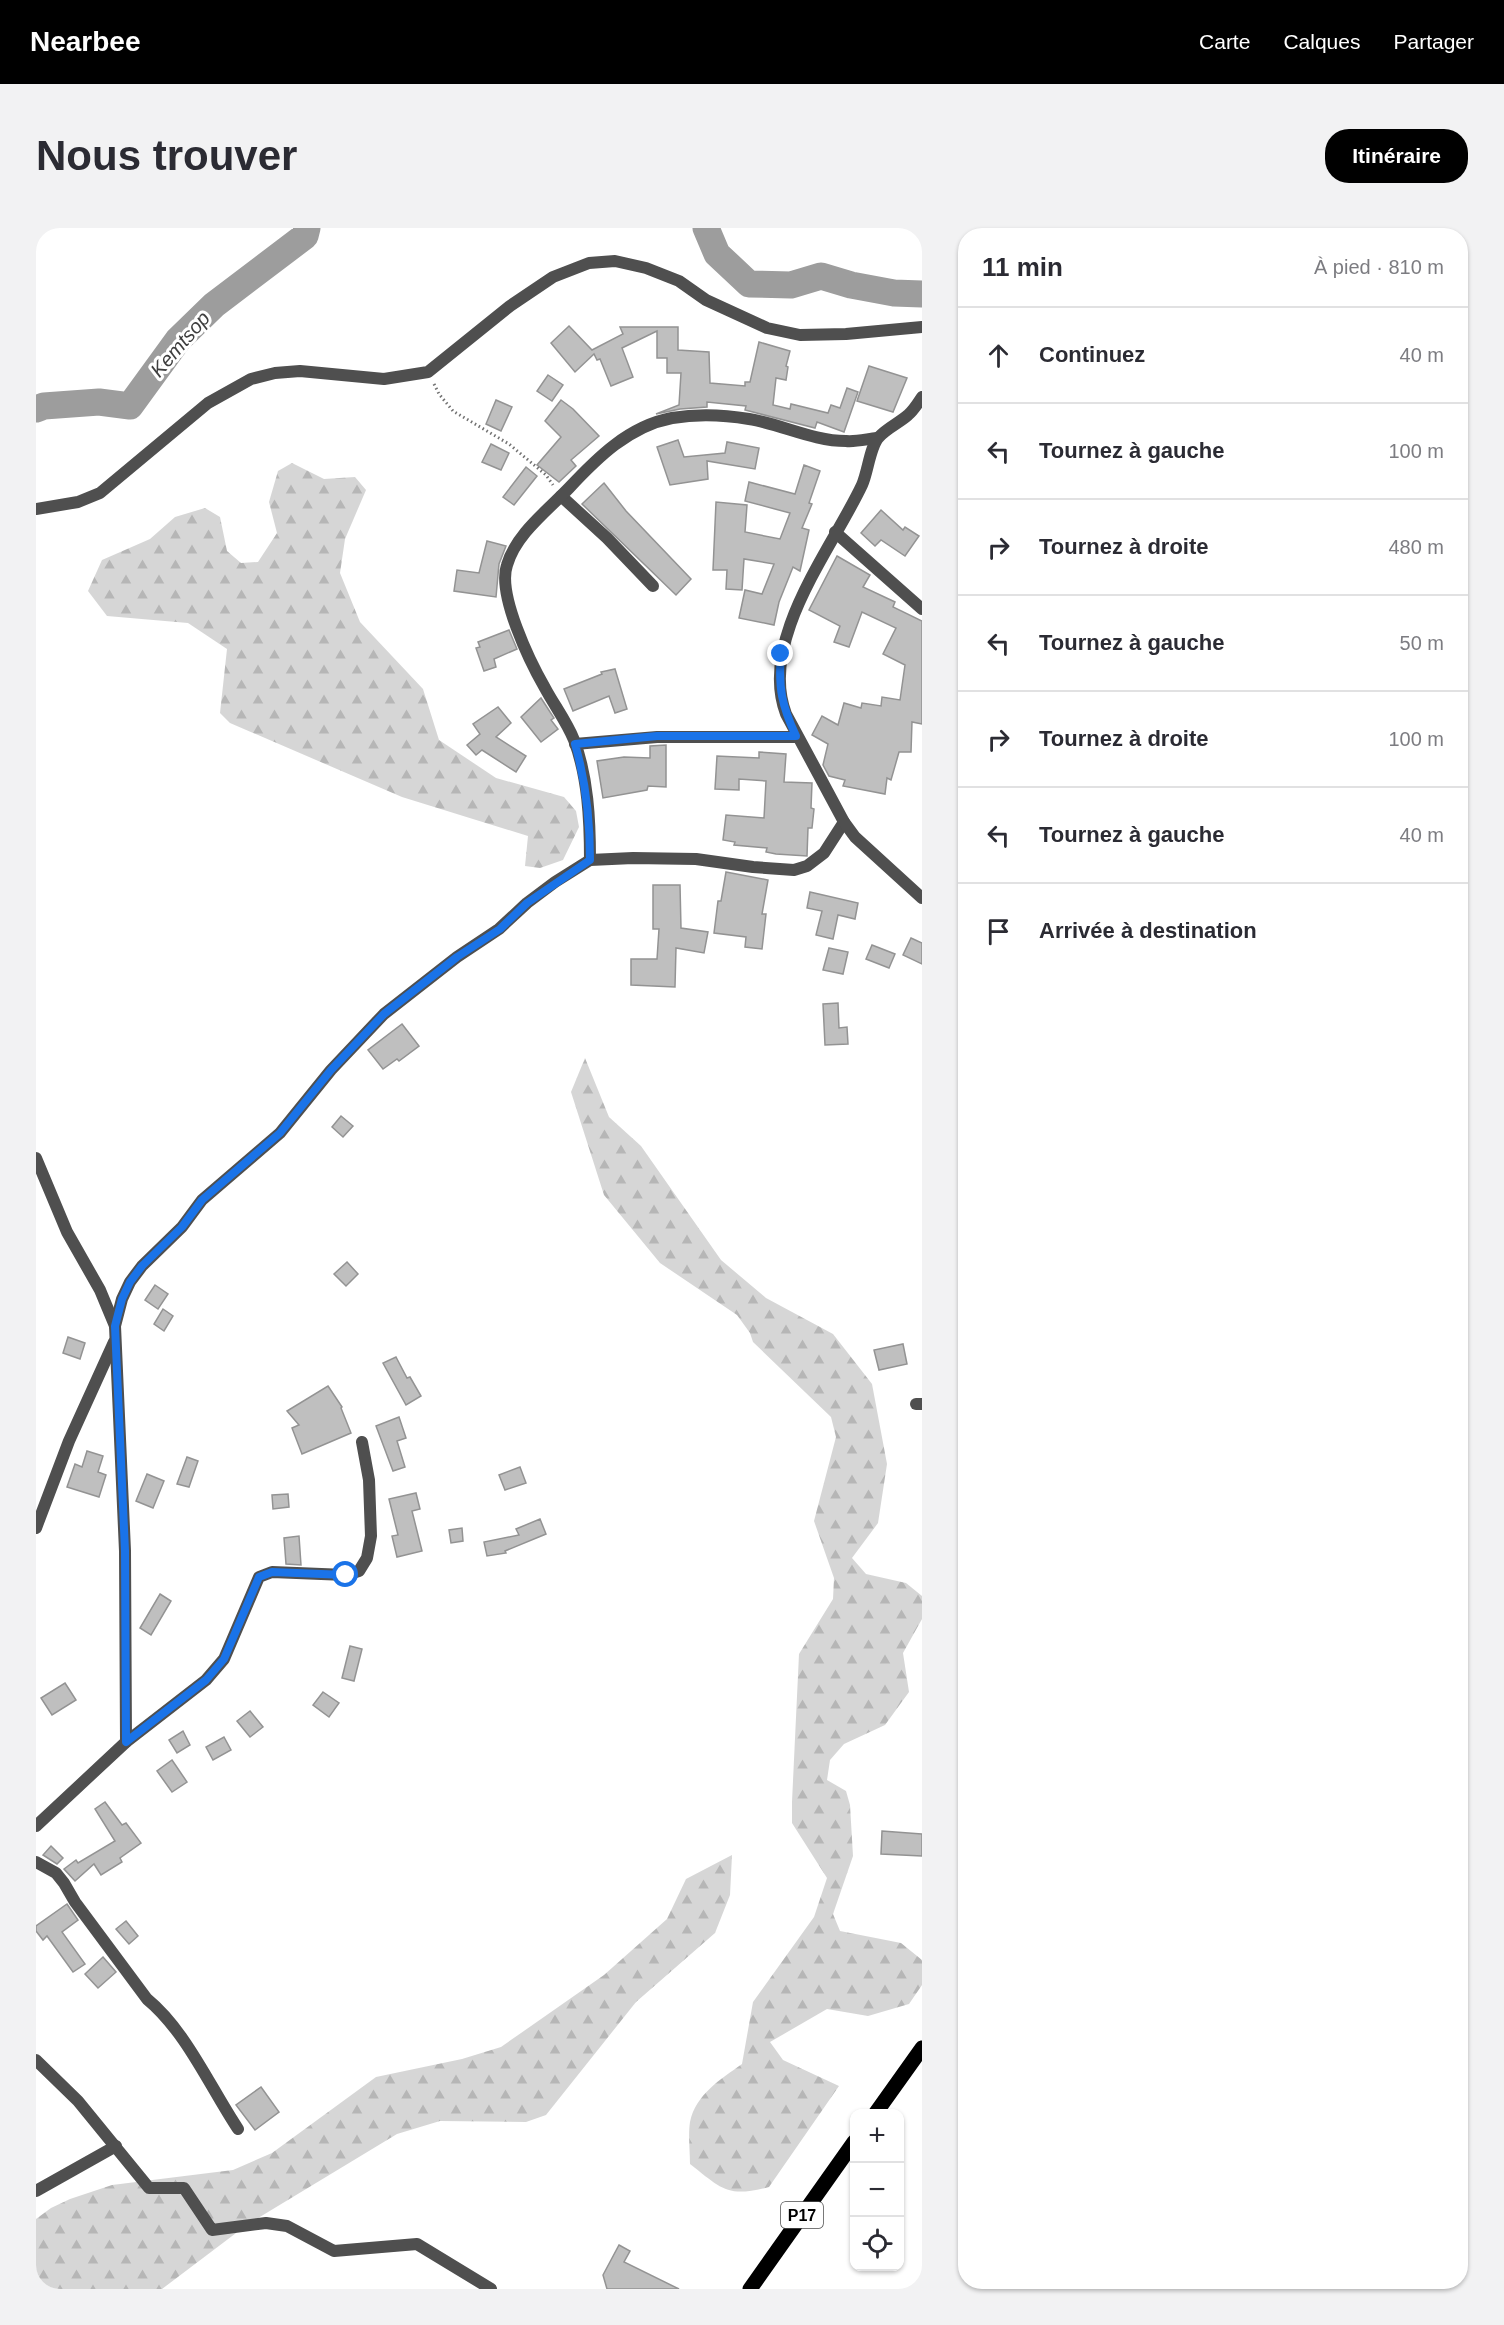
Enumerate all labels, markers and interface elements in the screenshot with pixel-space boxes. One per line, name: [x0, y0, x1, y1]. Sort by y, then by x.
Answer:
text: Nearbee: [30, 26, 141, 57]
text: Carte: [1199, 30, 1250, 53]
text: Calques: [1283, 30, 1360, 53]
text: Partager: [1393, 30, 1474, 53]
button: Itinéraire: [1325, 129, 1468, 183]
text: Nous trouver: [36, 132, 297, 179]
text: 11 min: [982, 252, 1063, 282]
text: À pied · 810 m: [1314, 256, 1444, 278]
water label: Kemtsop: [146, 307, 214, 381]
icon: ahead: [982, 339, 1015, 372]
text: Continuez: [1039, 342, 1145, 367]
text: 40 m: [1400, 344, 1444, 366]
icon: left: [982, 435, 1015, 468]
text: Tournez à gauche: [1039, 438, 1224, 463]
text: 100 m: [1388, 440, 1444, 462]
icon: right: [982, 531, 1015, 564]
text: Tournez à droite: [1039, 534, 1209, 559]
text: 480 m: [1388, 536, 1444, 558]
icon: left: [982, 627, 1015, 660]
text: Tournez à gauche: [1039, 630, 1224, 655]
text: 50 m: [1400, 632, 1444, 654]
route end: [767, 640, 793, 666]
icon: right: [982, 723, 1015, 756]
text: Tournez à droite: [1039, 726, 1209, 751]
text: 100 m: [1388, 728, 1444, 750]
icon: left: [982, 819, 1015, 852]
text: Tournez à gauche: [1039, 822, 1224, 847]
text: 40 m: [1400, 824, 1444, 846]
icon: arrive: [982, 915, 1015, 948]
text: Arrivée à destination: [1039, 918, 1257, 943]
route start: [332, 1561, 358, 1587]
map controls: [850, 2109, 904, 2271]
button: +: [850, 2109, 904, 2163]
button: −: [850, 2163, 904, 2217]
road number: P17: [781, 2202, 823, 2228]
button: locate: [850, 2217, 904, 2271]

